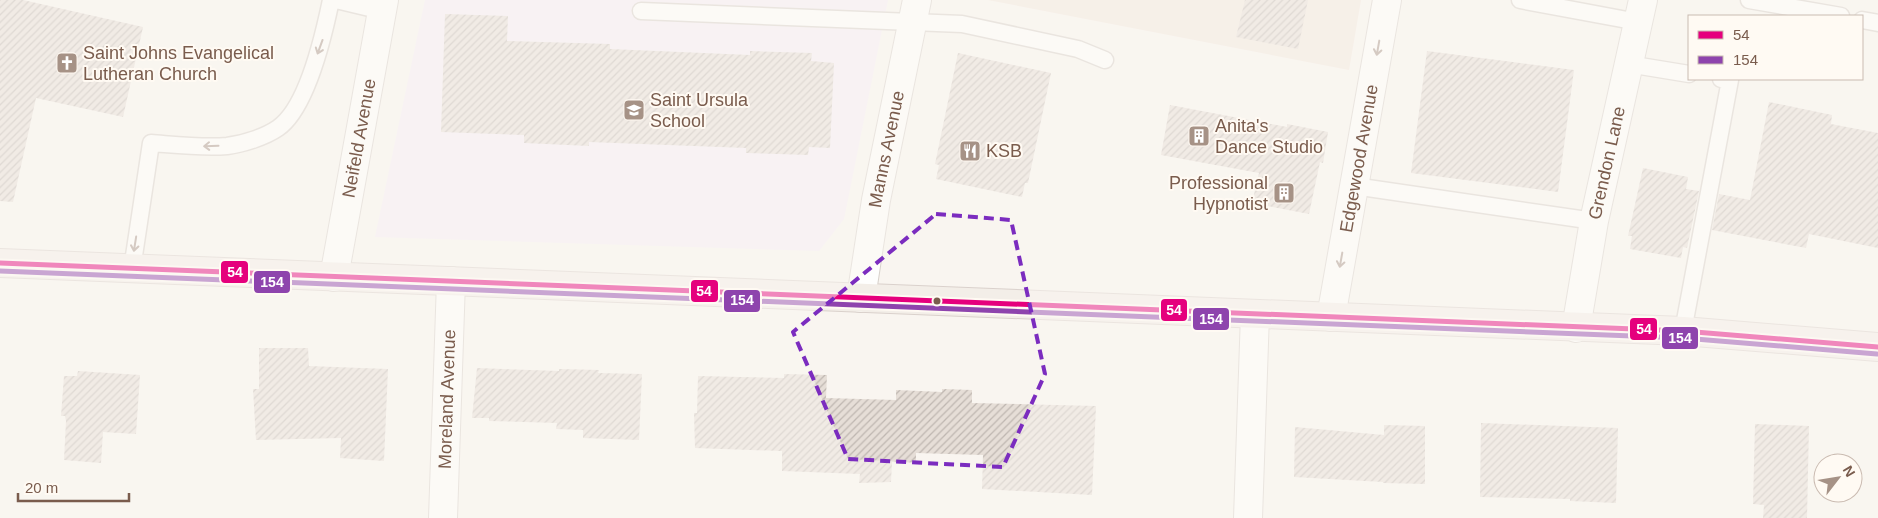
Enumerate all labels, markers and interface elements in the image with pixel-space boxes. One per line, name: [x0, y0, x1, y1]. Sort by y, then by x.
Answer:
legend: [1688, 15, 1863, 80]
text: 54: [1733, 26, 1750, 43]
one-way arrow: [315, 39, 324, 55]
one-way arrow: [1373, 40, 1383, 56]
place label: Saint Johns Evangelical Lutheran Church: [83, 43, 274, 84]
church icon: Saint Johns Evangelical Lutheran Church: [55, 51, 79, 75]
text: 154: [1733, 51, 1758, 68]
street label: Neifeld Avenue: [338, 77, 380, 199]
street label: Edgewood Avenue: [1336, 83, 1382, 234]
street label: Manns Avenue: [865, 89, 908, 209]
place label: Saint Ursula School: [650, 90, 749, 131]
school or university icon: Saint Ursula School: [622, 98, 646, 122]
street label: Grendon Lane: [1585, 105, 1629, 221]
place label: Anita's Dance Studio: [1215, 116, 1323, 157]
building icon: Anita's Dance Studio: [1187, 124, 1211, 148]
restaurant icon: KSB: [958, 139, 982, 163]
one-way arrow: [203, 141, 220, 151]
place label: KSB: [986, 141, 1022, 161]
place label: Professional Hypnotist: [1169, 173, 1268, 214]
building icon: Professional Hypnotist: [1272, 181, 1296, 205]
one-way arrow: [130, 236, 140, 252]
one-way arrow: [1336, 251, 1346, 267]
line badge: 54: [220, 260, 249, 284]
text: 54: [227, 264, 243, 280]
line badge: 154: [253, 270, 291, 294]
text: 154: [260, 274, 284, 290]
line badge: 54: [690, 279, 719, 303]
text: 54: [696, 283, 712, 299]
line badge: 154: [723, 289, 761, 313]
text: 154: [730, 292, 754, 308]
unlabelled marker: [932, 296, 942, 306]
line badge: 54: [1160, 298, 1188, 322]
text: 54: [1166, 302, 1182, 318]
line badge: 154: [1192, 307, 1230, 331]
text: 154: [1199, 311, 1223, 327]
line badge: 54: [1629, 317, 1658, 341]
text: 54: [1636, 321, 1652, 337]
line badge: 154: [1661, 326, 1699, 350]
street label: Moreland Avenue: [435, 329, 459, 469]
text: 154: [1668, 330, 1692, 346]
north arrow: [1813, 453, 1863, 503]
text: N: [1840, 463, 1859, 480]
scale bar: [18, 470, 129, 502]
text: 20 m: [25, 479, 58, 496]

